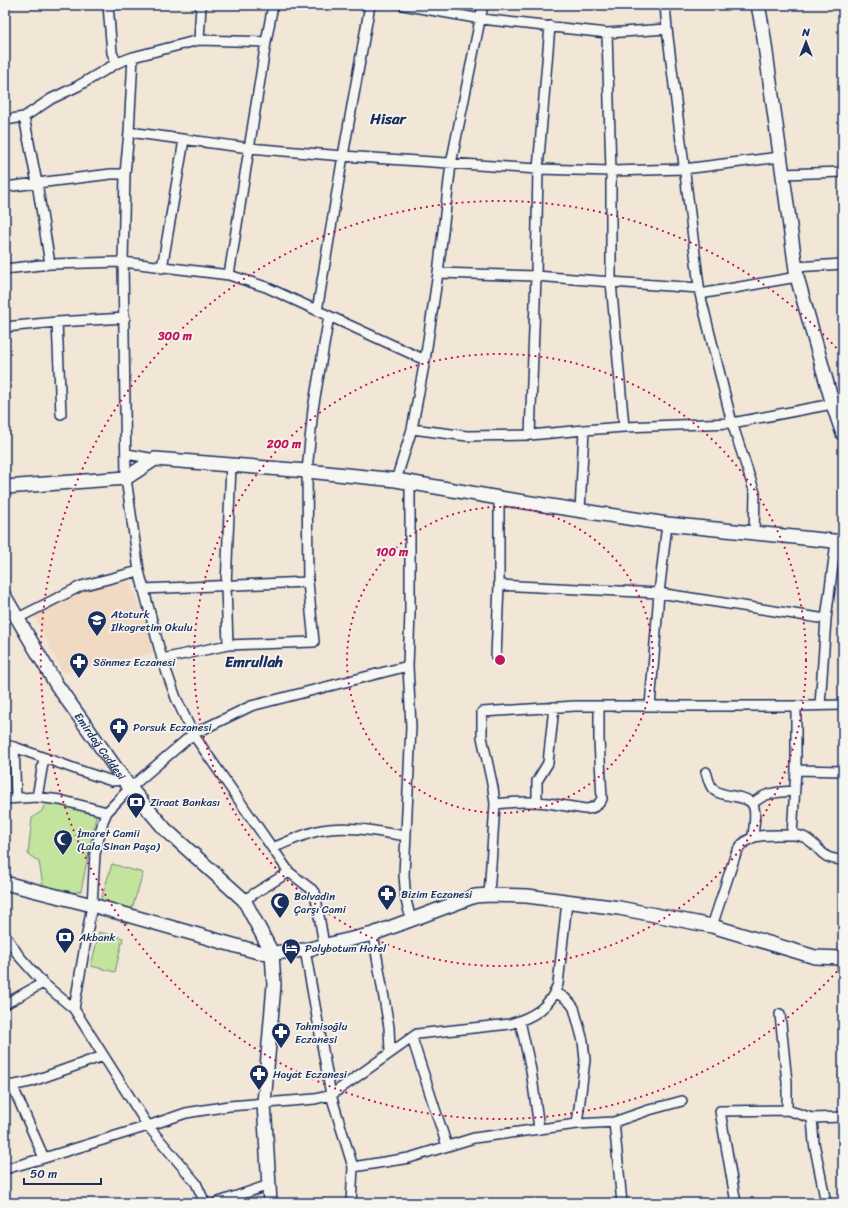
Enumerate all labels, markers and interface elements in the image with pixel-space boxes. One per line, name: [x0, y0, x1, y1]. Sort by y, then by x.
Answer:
north arrow: [786, 22, 826, 62]
text: N: [801, 23, 810, 42]
district label: Hisar: [369, 106, 408, 132]
text: 300 m: [157, 325, 193, 347]
text: 200 m: [266, 433, 302, 455]
text: 100 m: [376, 541, 409, 563]
place label: Ataturk Ilkogretim Okulu: [110, 605, 193, 637]
school or university icon: Ataturk Ilkogretim Okulu: [86, 609, 108, 637]
district label: Emrullah: [225, 649, 283, 675]
pharmacy icon: Sönmez Eczanesi: [68, 651, 90, 679]
place label: Sönmez Eczanesi: [93, 653, 176, 672]
centre of rings: [493, 653, 507, 667]
street label: Emirdağ Caddesi: [69, 709, 131, 785]
pharmacy icon: Porsuk Eczanesi: [108, 716, 130, 744]
place label: Porsuk Eczanesi: [133, 718, 212, 737]
bank icon: Ziraat Bankası: [125, 791, 147, 819]
place label: Ziraat Bankası: [150, 793, 220, 812]
place label: İmaret Camii (Lala Sinan Paşa): [76, 824, 161, 856]
mosque icon: İmaret Camii (Lala Sinan Paşa): [52, 828, 74, 856]
pharmacy icon: Bizim Eczanesi: [376, 883, 398, 911]
place label: Bizim Eczanesi: [401, 885, 473, 904]
place label: Bolvadin Çarşı Cami: [294, 887, 347, 919]
mosque icon: Bolvadin Çarşı Cami: [269, 891, 291, 919]
bank icon: Akbank: [54, 926, 76, 954]
place label: Akbank: [78, 928, 115, 947]
hotel icon: Polybotum Hotel: [280, 937, 302, 965]
place label: Polybotum Hotel: [305, 939, 387, 958]
place label: Tahmisoğlu Eczanesi: [295, 1017, 348, 1049]
pharmacy icon: Tahmisoğlu Eczanesi: [270, 1021, 292, 1049]
pharmacy icon: Hayat Eczanesi: [248, 1063, 270, 1091]
place label: Hayat Eczanesi: [273, 1065, 348, 1084]
scale bar: [24, 1160, 101, 1186]
text: 50 m: [30, 1163, 57, 1185]

